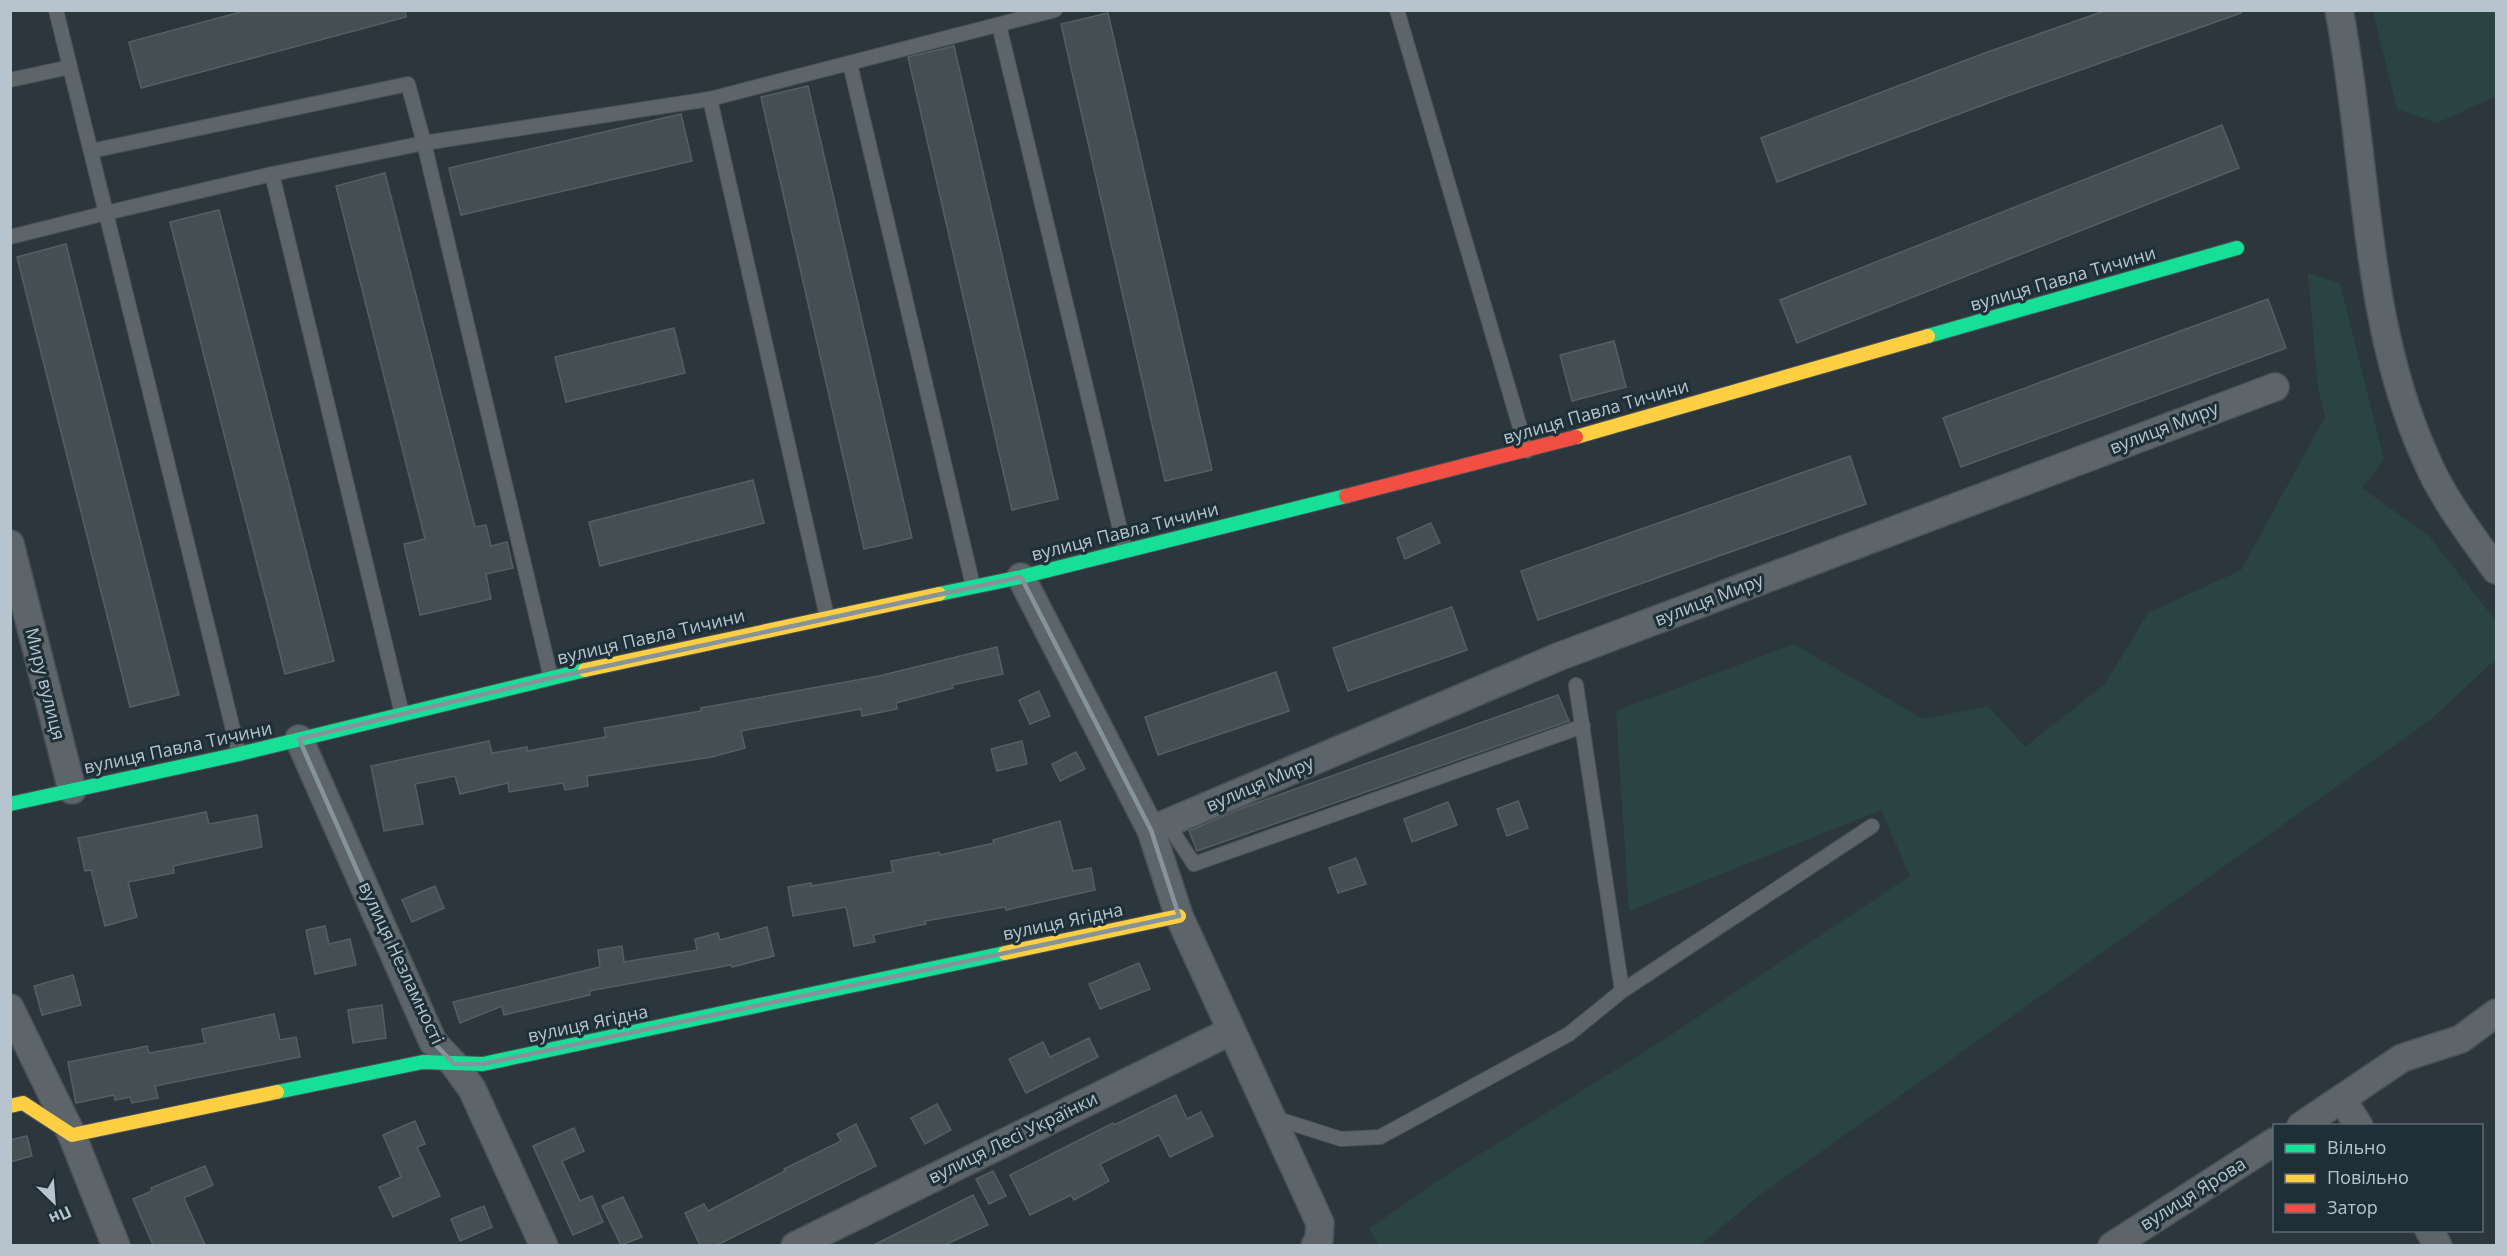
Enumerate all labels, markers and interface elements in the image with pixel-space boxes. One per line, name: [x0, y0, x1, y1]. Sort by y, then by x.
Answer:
street label: вулиця Павла Тичини: [1967, 240, 2158, 316]
street label: вулиця Павла Тичини: [1500, 373, 1691, 449]
street label: вулиця Миру: [2106, 395, 2222, 459]
street label: вулиця Павла Тичини: [1029, 496, 1221, 566]
street label: вулиця Миру: [1651, 567, 1767, 631]
street label: вулиця Павла Тичини: [555, 603, 747, 669]
street label: Миру вулиця: [20, 625, 71, 742]
street label: вулиця Павла Тичини: [81, 715, 274, 779]
street label: вулиця Миру: [1202, 749, 1318, 817]
street label: вулиця Незламності: [354, 878, 450, 1048]
street label: вулиця Ягідна: [1000, 897, 1125, 945]
street label: вулиця Ягідна: [525, 999, 650, 1047]
street label: вулиця Лесі Українки: [924, 1086, 1101, 1189]
legend: [2273, 1124, 2483, 1232]
text: Вільно: [2327, 1135, 2386, 1159]
street label: вулиця Ярова: [2135, 1151, 2250, 1235]
text: Повільно: [2327, 1165, 2409, 1189]
north arrow: [24, 1172, 84, 1232]
text: Затор: [2327, 1195, 2378, 1219]
text: Пн: [45, 1201, 75, 1230]

